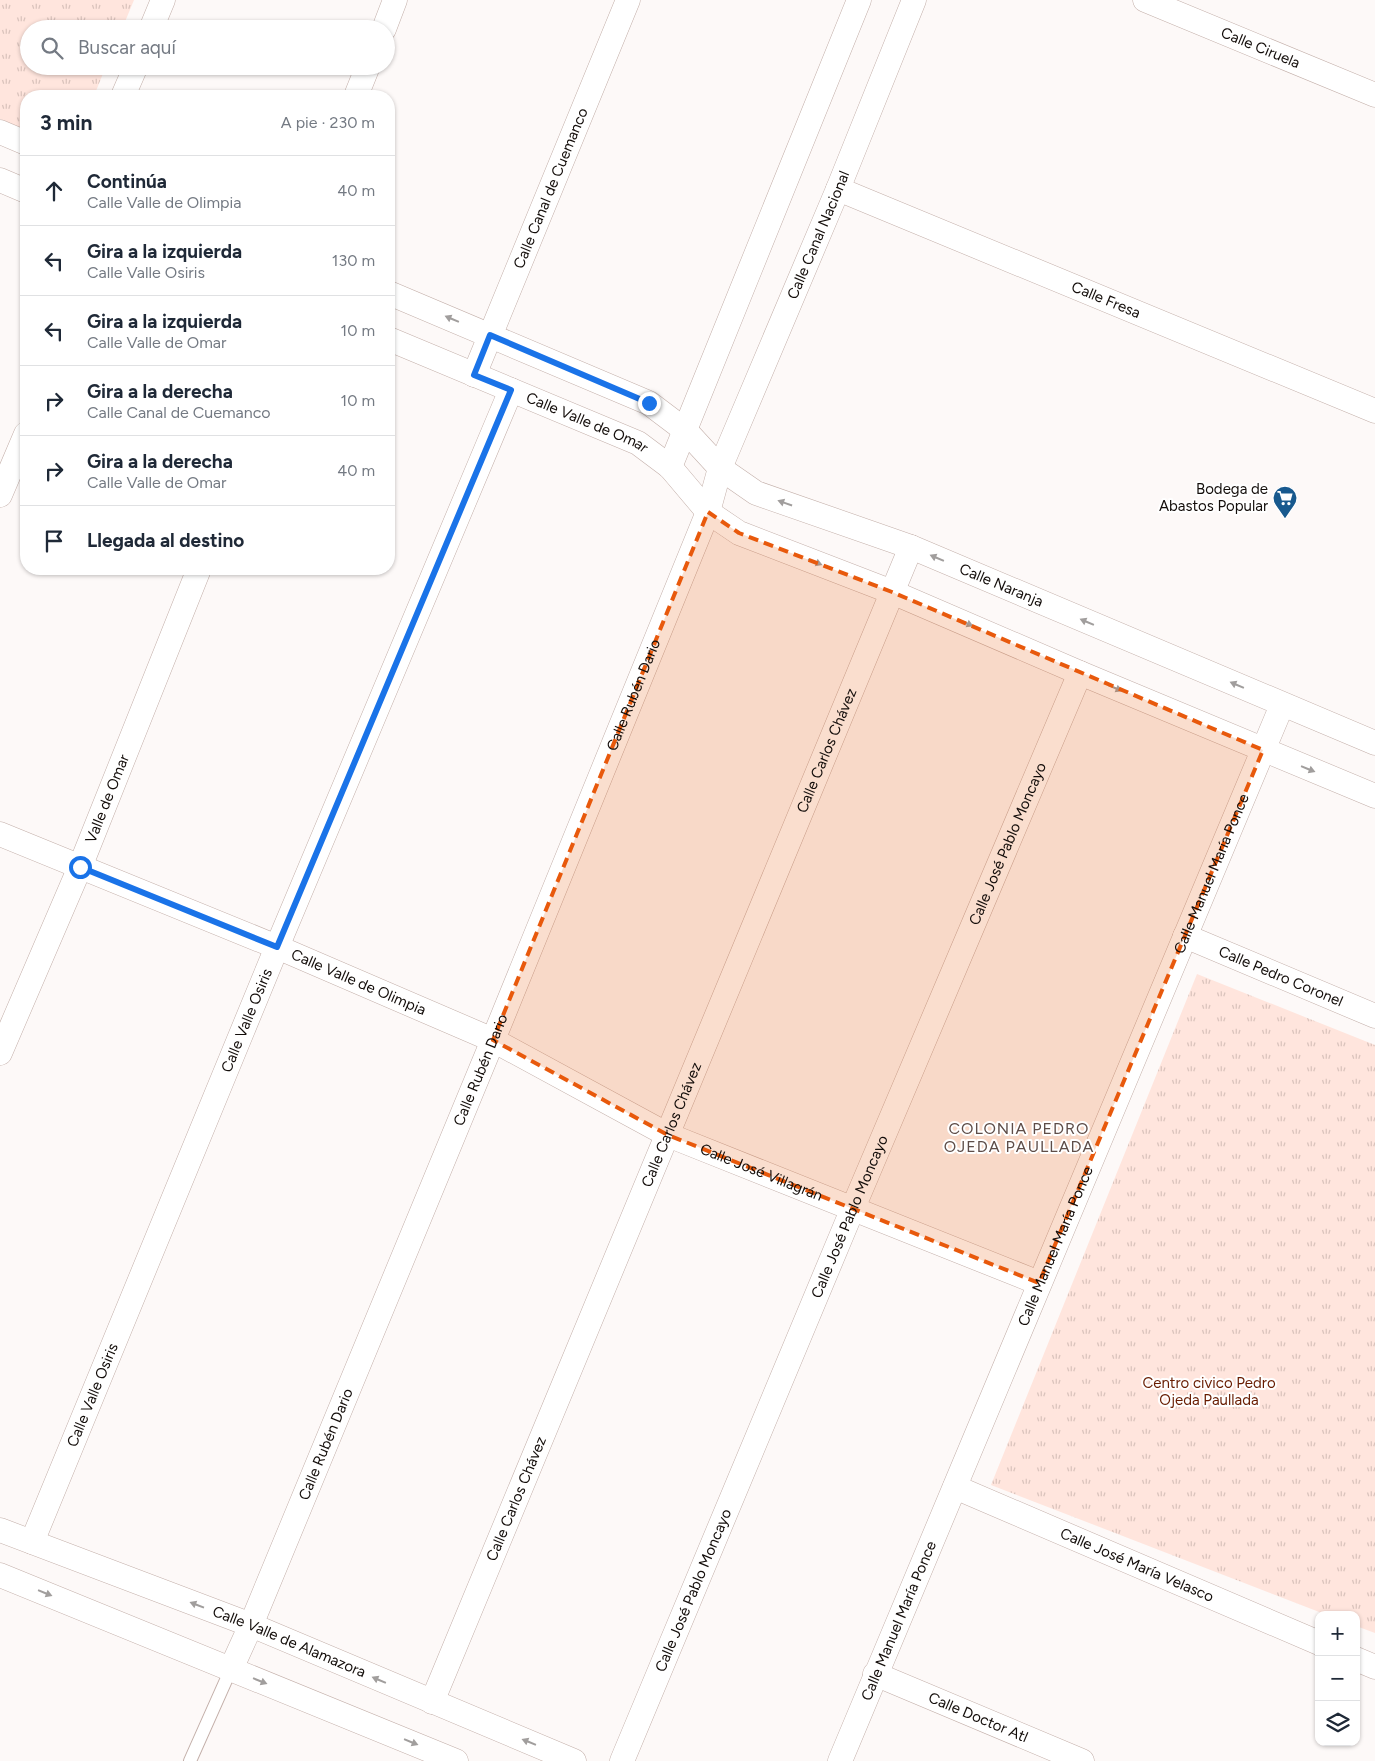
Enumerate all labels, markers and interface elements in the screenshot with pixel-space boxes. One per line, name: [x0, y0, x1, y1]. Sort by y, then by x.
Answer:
search box: [20, 20, 395, 75]
street label: Calle Ciruela: [1218, 23, 1303, 72]
icon: search: [38, 34, 66, 62]
text: Buscar aquí: [78, 36, 176, 59]
street label: Calle Canal de Cuemanco: [510, 105, 592, 271]
text: 3 min: [40, 110, 92, 135]
text: A pie · 230 m: [281, 113, 375, 132]
street label: Calle Canal Nacional: [783, 168, 853, 302]
text: Continúa: [87, 170, 167, 193]
icon: ahead: [40, 177, 68, 205]
text: 40 m: [337, 181, 375, 200]
text: Calle Valle de Olimpia: [87, 193, 241, 212]
text: Gira a la izquierda: [87, 240, 242, 263]
icon: left: [40, 247, 68, 275]
text: 130 m: [332, 251, 375, 270]
text: Calle Valle Osiris: [87, 263, 205, 282]
street label: Calle Fresa: [1069, 278, 1143, 322]
text: Gira a la izquierda: [87, 310, 242, 333]
one-way arrow: [445, 314, 459, 322]
icon: left: [40, 317, 68, 345]
text: 10 m: [341, 321, 375, 340]
text: Calle Valle de Omar: [87, 333, 226, 352]
text: Gira a la derecha: [87, 380, 233, 403]
icon: right: [40, 387, 68, 415]
street label: Calle Valle de Omar: [524, 388, 652, 457]
text: 10 m: [341, 391, 375, 410]
route end: [638, 392, 661, 415]
text: Calle Canal de Cuemanco: [87, 403, 271, 422]
text: Gira a la derecha: [87, 450, 233, 473]
icon: right: [40, 457, 68, 485]
text: 40 m: [337, 461, 375, 480]
text: Calle Valle de Omar: [87, 473, 226, 492]
place label: Bodega de Abastos Popular: [1159, 480, 1268, 515]
supermarket icon: Bodega de Abastos Popular: [1272, 485, 1298, 519]
one-way arrow: [777, 499, 792, 507]
icon: arrive: [40, 527, 68, 555]
text: Llegada al destino: [87, 529, 244, 552]
one-way arrow: [930, 554, 945, 562]
one-way arrow: [808, 558, 823, 566]
street label: Calle Naranja: [957, 560, 1046, 611]
one-way arrow: [1079, 618, 1094, 626]
one-way arrow: [959, 620, 973, 628]
street label: Calle Rubén Dario: [603, 636, 664, 753]
one-way arrow: [1230, 681, 1244, 689]
one-way arrow: [1108, 684, 1122, 692]
street label: Calle Carlos Chávez: [793, 686, 860, 816]
street label: Valle de Omar: [82, 752, 133, 846]
street label: Calle José Pablo Moncayo: [965, 759, 1050, 928]
one-way arrow: [1301, 765, 1315, 773]
street label: Calle Manuel María Ponce: [1170, 791, 1253, 956]
route start: [69, 856, 92, 879]
street label: Calle Pedro Coronel: [1216, 942, 1346, 1011]
street label: Calle Valle de Olimpia: [288, 945, 429, 1019]
street label: Calle Valle Osiris: [217, 966, 276, 1075]
street label: Calle Rubén Dario: [450, 1011, 512, 1128]
street label: Calle Carlos Chávez: [638, 1060, 705, 1190]
district label: COLONIA PEDRO OJEDA PAULLADA: [944, 1119, 1094, 1156]
street label: Calle José Pablo Moncayo: [807, 1132, 892, 1301]
street label: Calle José Villagrán: [697, 1140, 825, 1205]
street label: Calle Manuel María Ponce: [1014, 1164, 1097, 1329]
street label: Calle Valle Osiris: [63, 1340, 122, 1450]
park label: Centro civico Pedro Ojeda Paullada: [1142, 1374, 1276, 1409]
street label: Calle Rubén Dario: [295, 1385, 357, 1503]
street label: Calle Carlos Chávez: [482, 1434, 550, 1564]
street label: Calle José Pablo Moncayo: [651, 1506, 735, 1675]
street label: Calle José María Velasco: [1057, 1524, 1217, 1606]
street label: Calle Manuel María Ponce: [857, 1538, 940, 1703]
one-way arrow: [38, 1589, 53, 1597]
one-way arrow: [189, 1601, 204, 1609]
street label: Calle Valle de Alamazora: [210, 1602, 368, 1681]
map controls: [1315, 1611, 1360, 1746]
button: +: [1315, 1611, 1360, 1656]
button: −: [1315, 1656, 1360, 1701]
one-way arrow: [372, 1675, 386, 1683]
one-way arrow: [253, 1678, 267, 1686]
street label: Calle Doctor Atl: [926, 1688, 1031, 1746]
button: layers: [1315, 1701, 1360, 1746]
one-way arrow: [522, 1738, 536, 1746]
one-way arrow: [404, 1739, 418, 1747]

